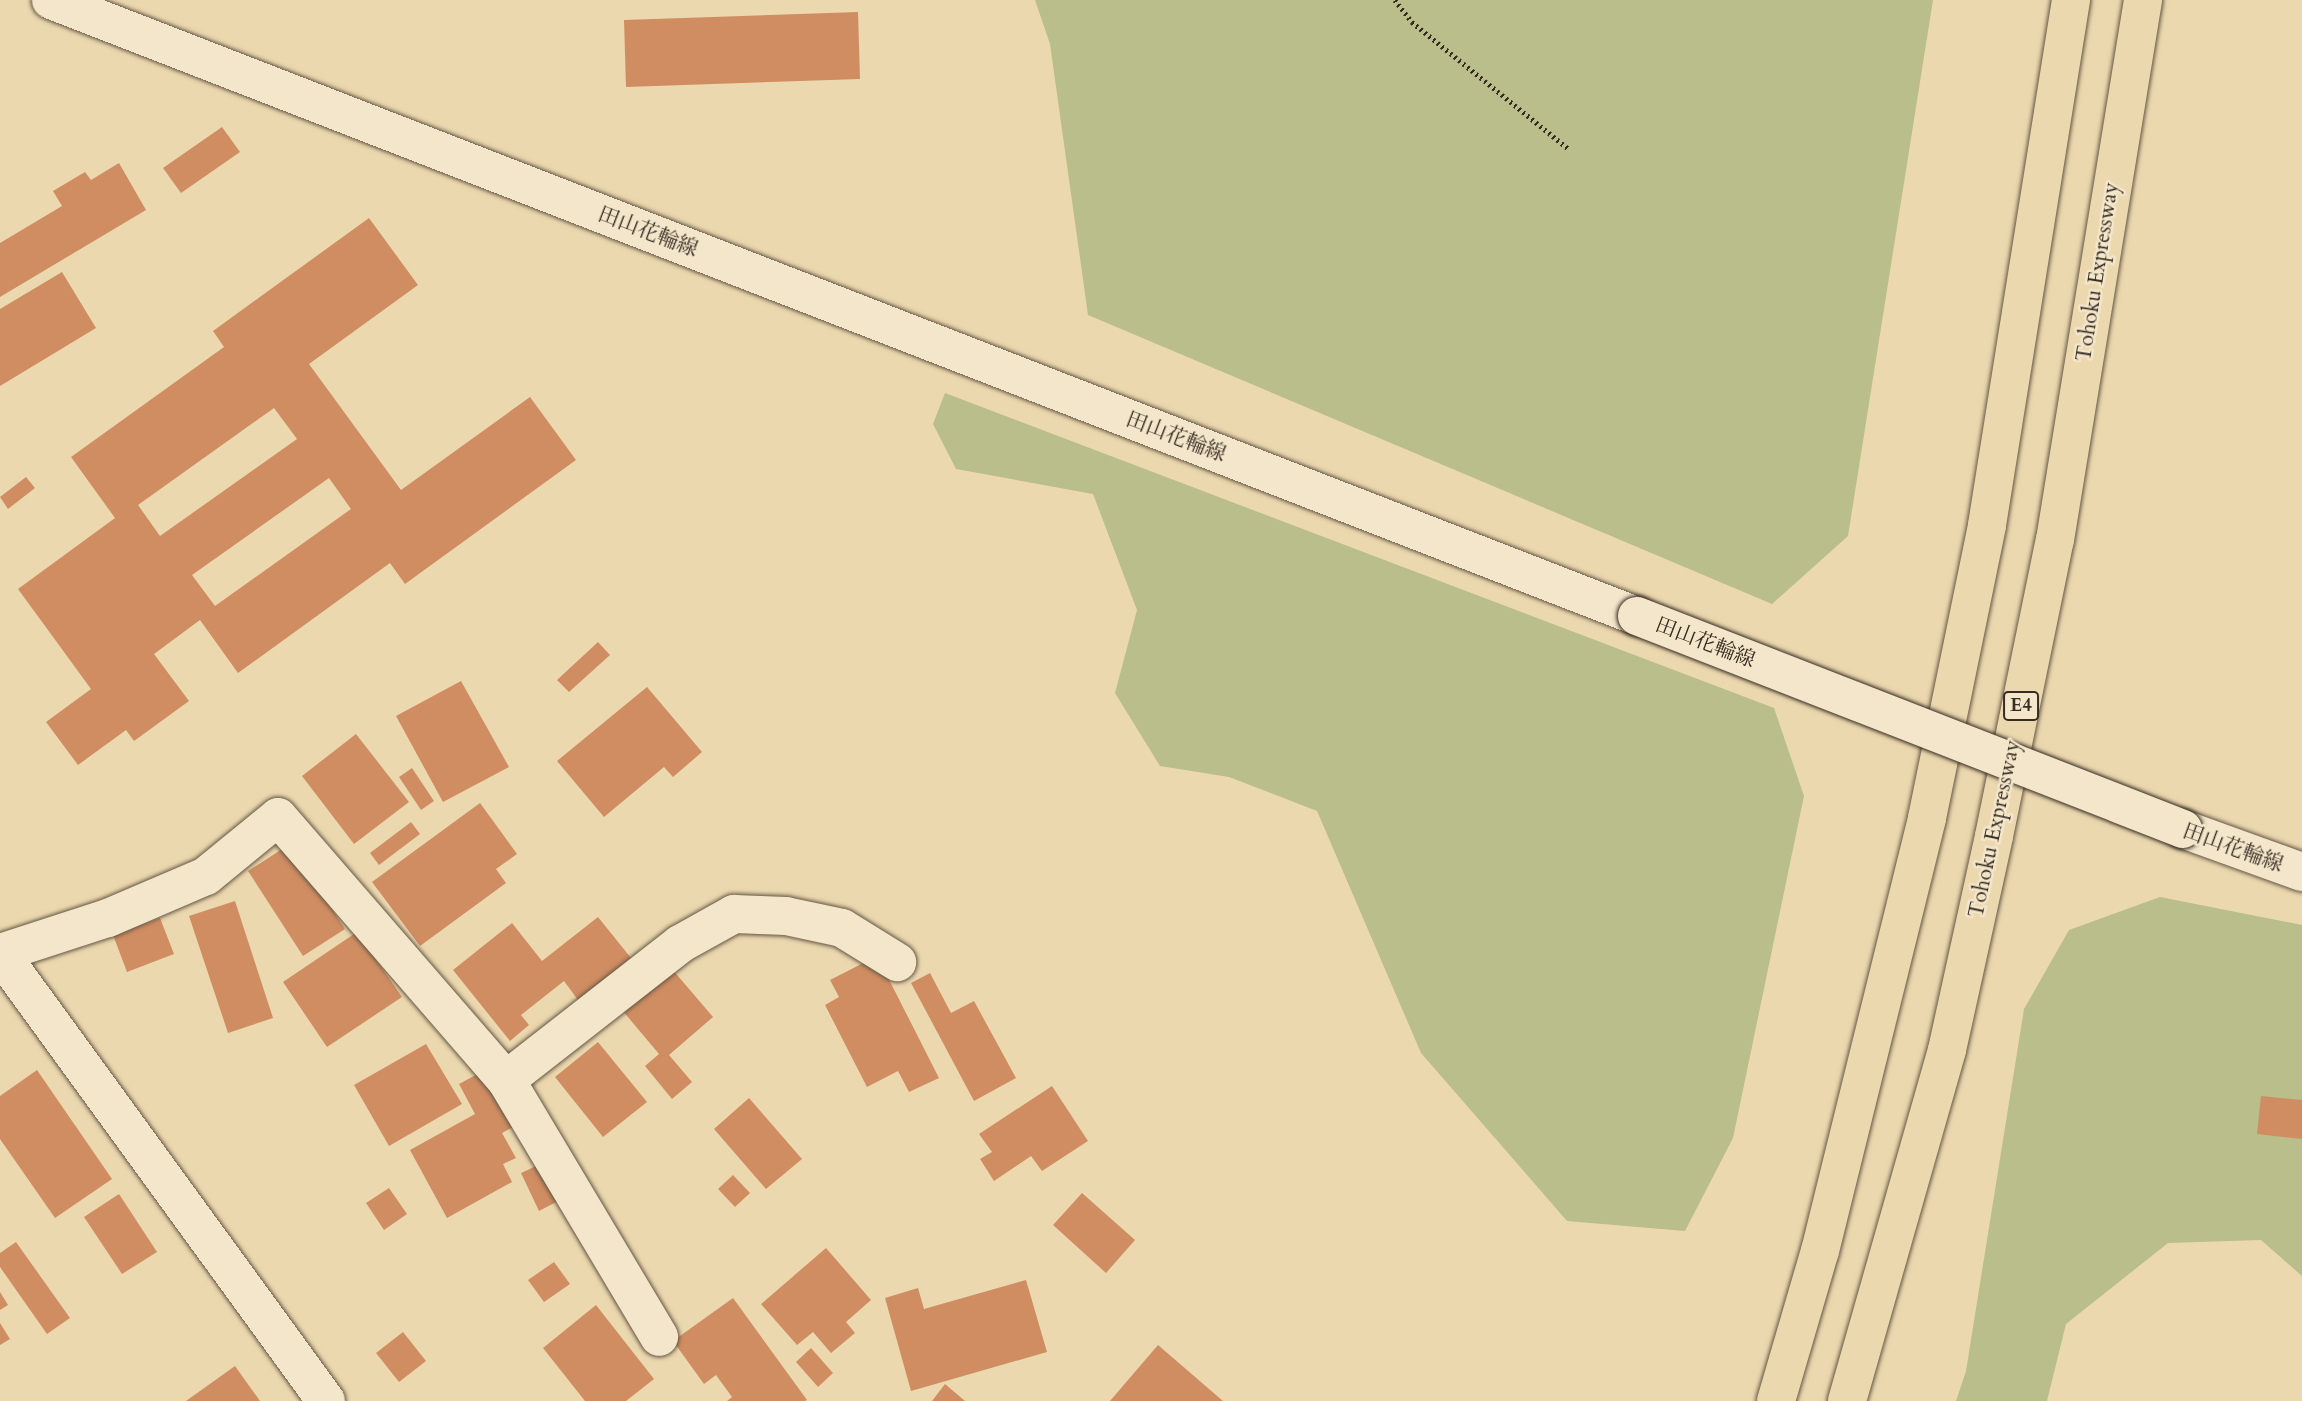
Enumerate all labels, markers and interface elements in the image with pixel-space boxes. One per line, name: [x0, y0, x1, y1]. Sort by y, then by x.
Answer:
street label: Tohoku Expressway: [2071, 181, 2125, 363]
street label: 田山花輪線: [594, 201, 702, 263]
street label: 田山花輪線: [1122, 406, 1230, 468]
street label: 田山花輪線: [1651, 612, 1759, 674]
road number: E4: [2002, 691, 2040, 722]
street label: Tohoku Expressway: [1964, 738, 2026, 920]
street label: 田山花輪線: [2179, 818, 2287, 878]

